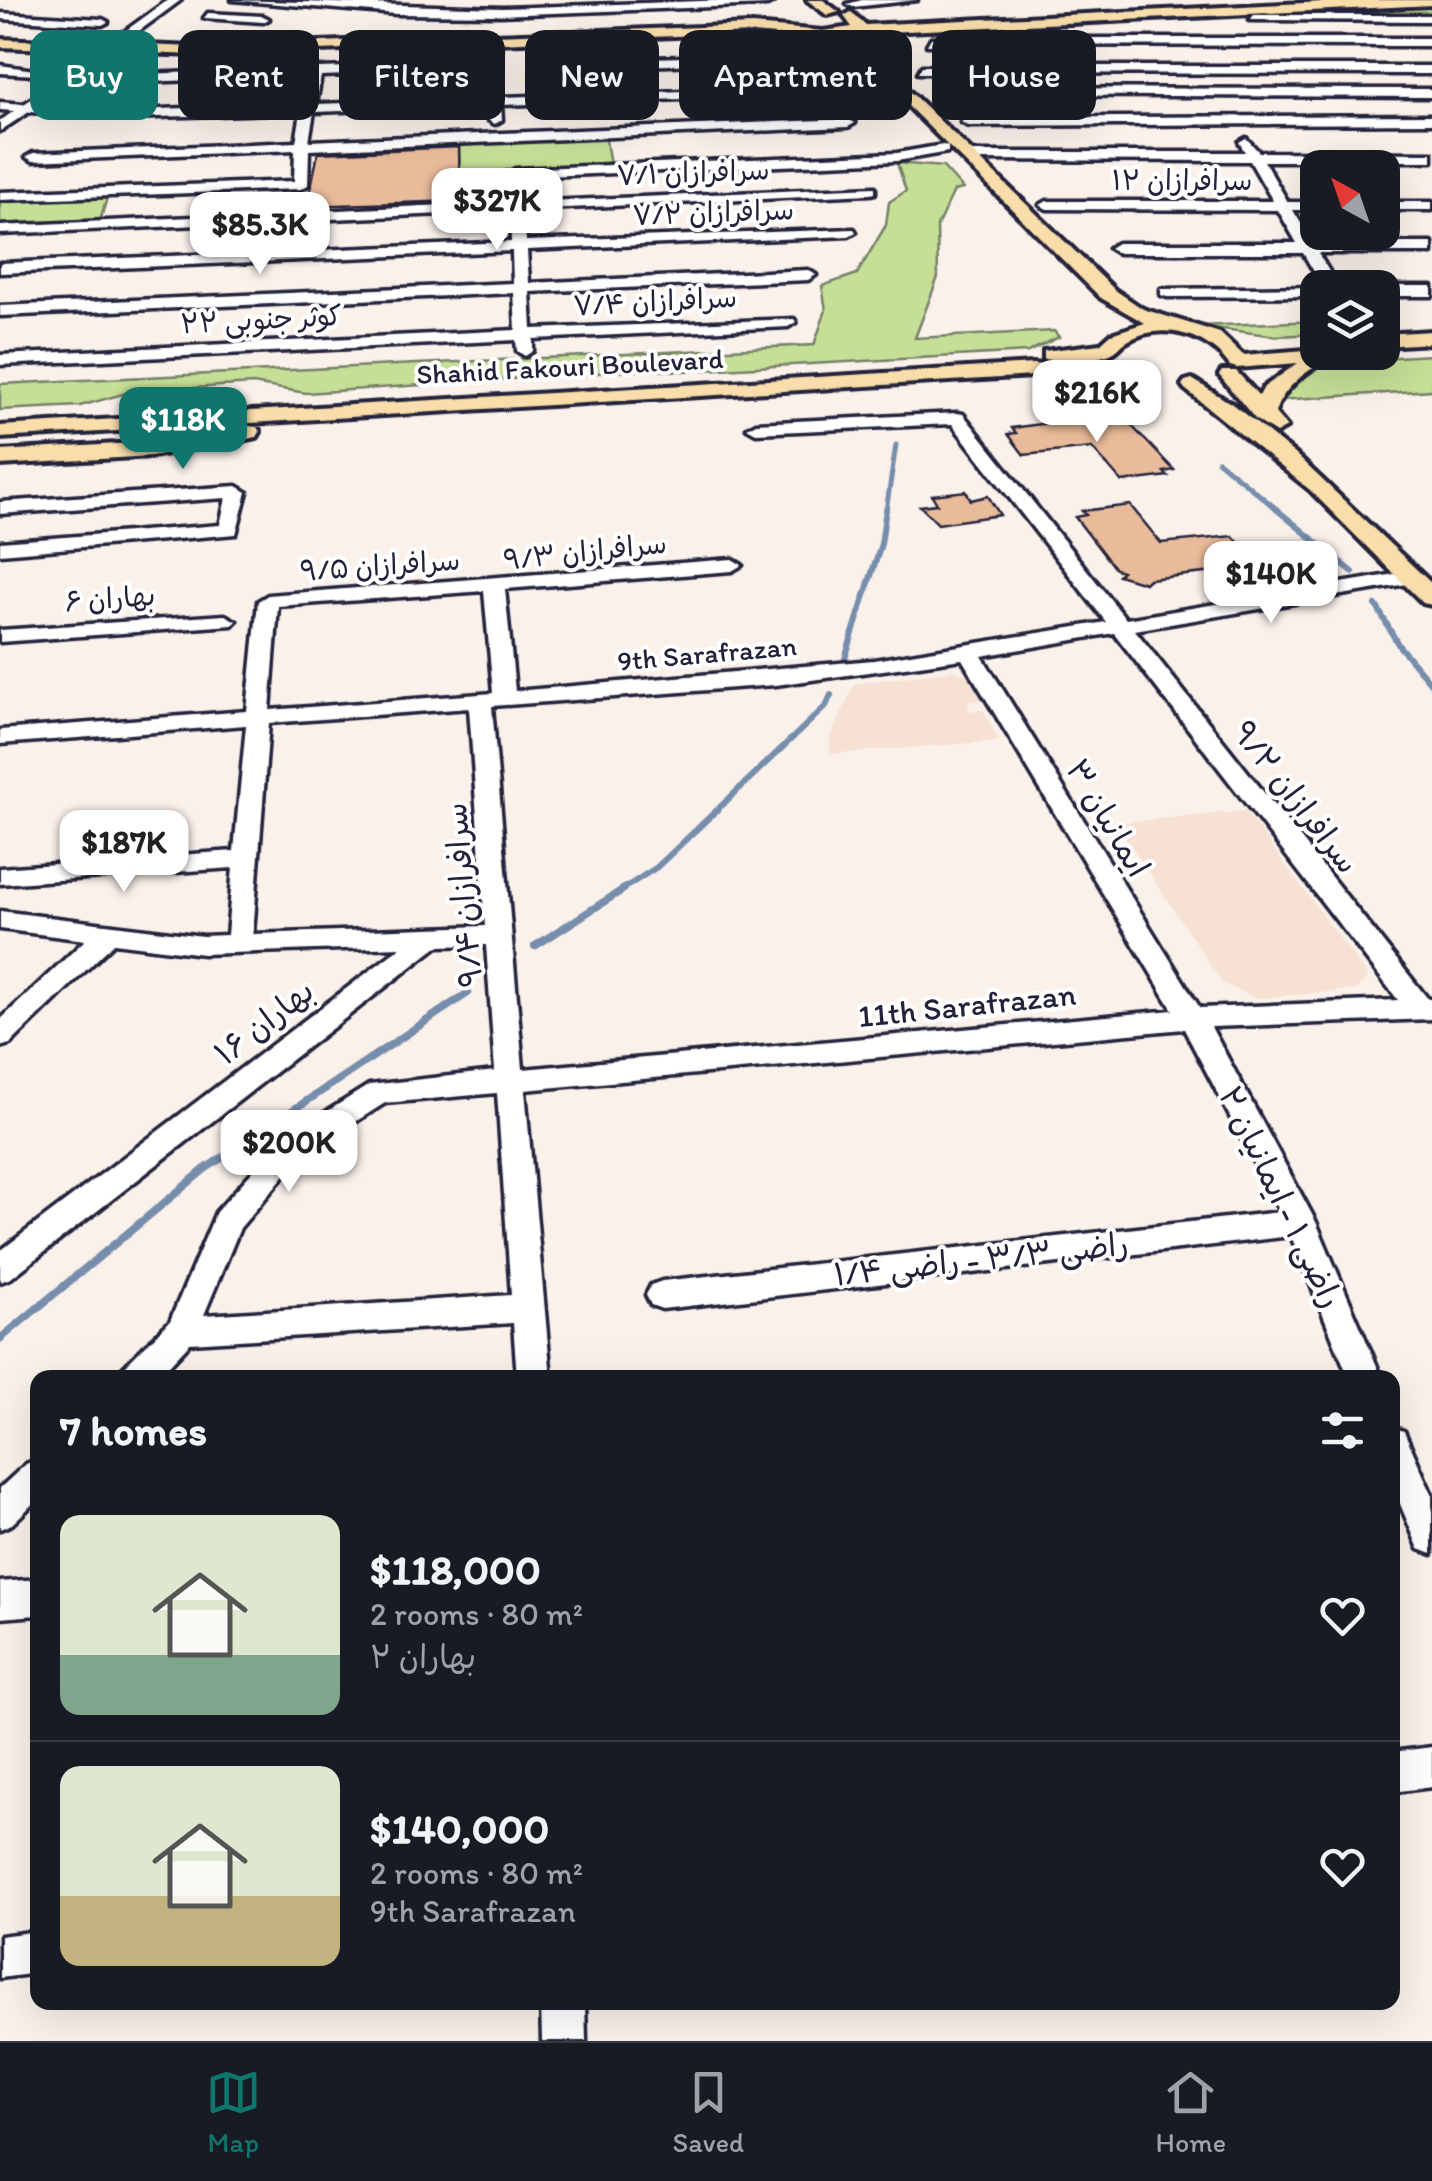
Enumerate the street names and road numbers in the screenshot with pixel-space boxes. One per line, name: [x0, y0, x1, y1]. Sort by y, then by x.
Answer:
street label: سرافرازان ۷/۱: [616, 152, 770, 192]
street label: سرافرازان ۱۲: [1112, 163, 1252, 197]
street label: سرافرازان ۷/۲: [631, 192, 795, 232]
street label: سرافرازان ۷/۴: [572, 280, 738, 322]
street label: کوثر جنوبی ۲۲: [179, 298, 343, 342]
street label: Shahid Fakouri Boulevard: [416, 341, 724, 391]
street label: سرافرازان ۹/۳: [502, 526, 668, 576]
street label: سرافرازان ۹/۵: [299, 542, 461, 588]
street label: بهاران ۶: [64, 578, 157, 619]
street label: 9th Sarafrazan: [616, 628, 798, 678]
street label: سرافرازان ۹/۲: [1225, 713, 1367, 881]
street label: ایمانیان ۳: [1058, 752, 1158, 884]
street label: سرافرازان ۹/۴: [436, 801, 490, 989]
street label: بهاران ۱۶: [207, 971, 321, 1073]
street label: 11th Sarafrazan: [856, 975, 1078, 1035]
street label: راضی ۱ - ایمانیان ۲: [1209, 1080, 1351, 1315]
street label: راضی ۳/۳ - راضی ۱/۴: [832, 1225, 1130, 1295]

